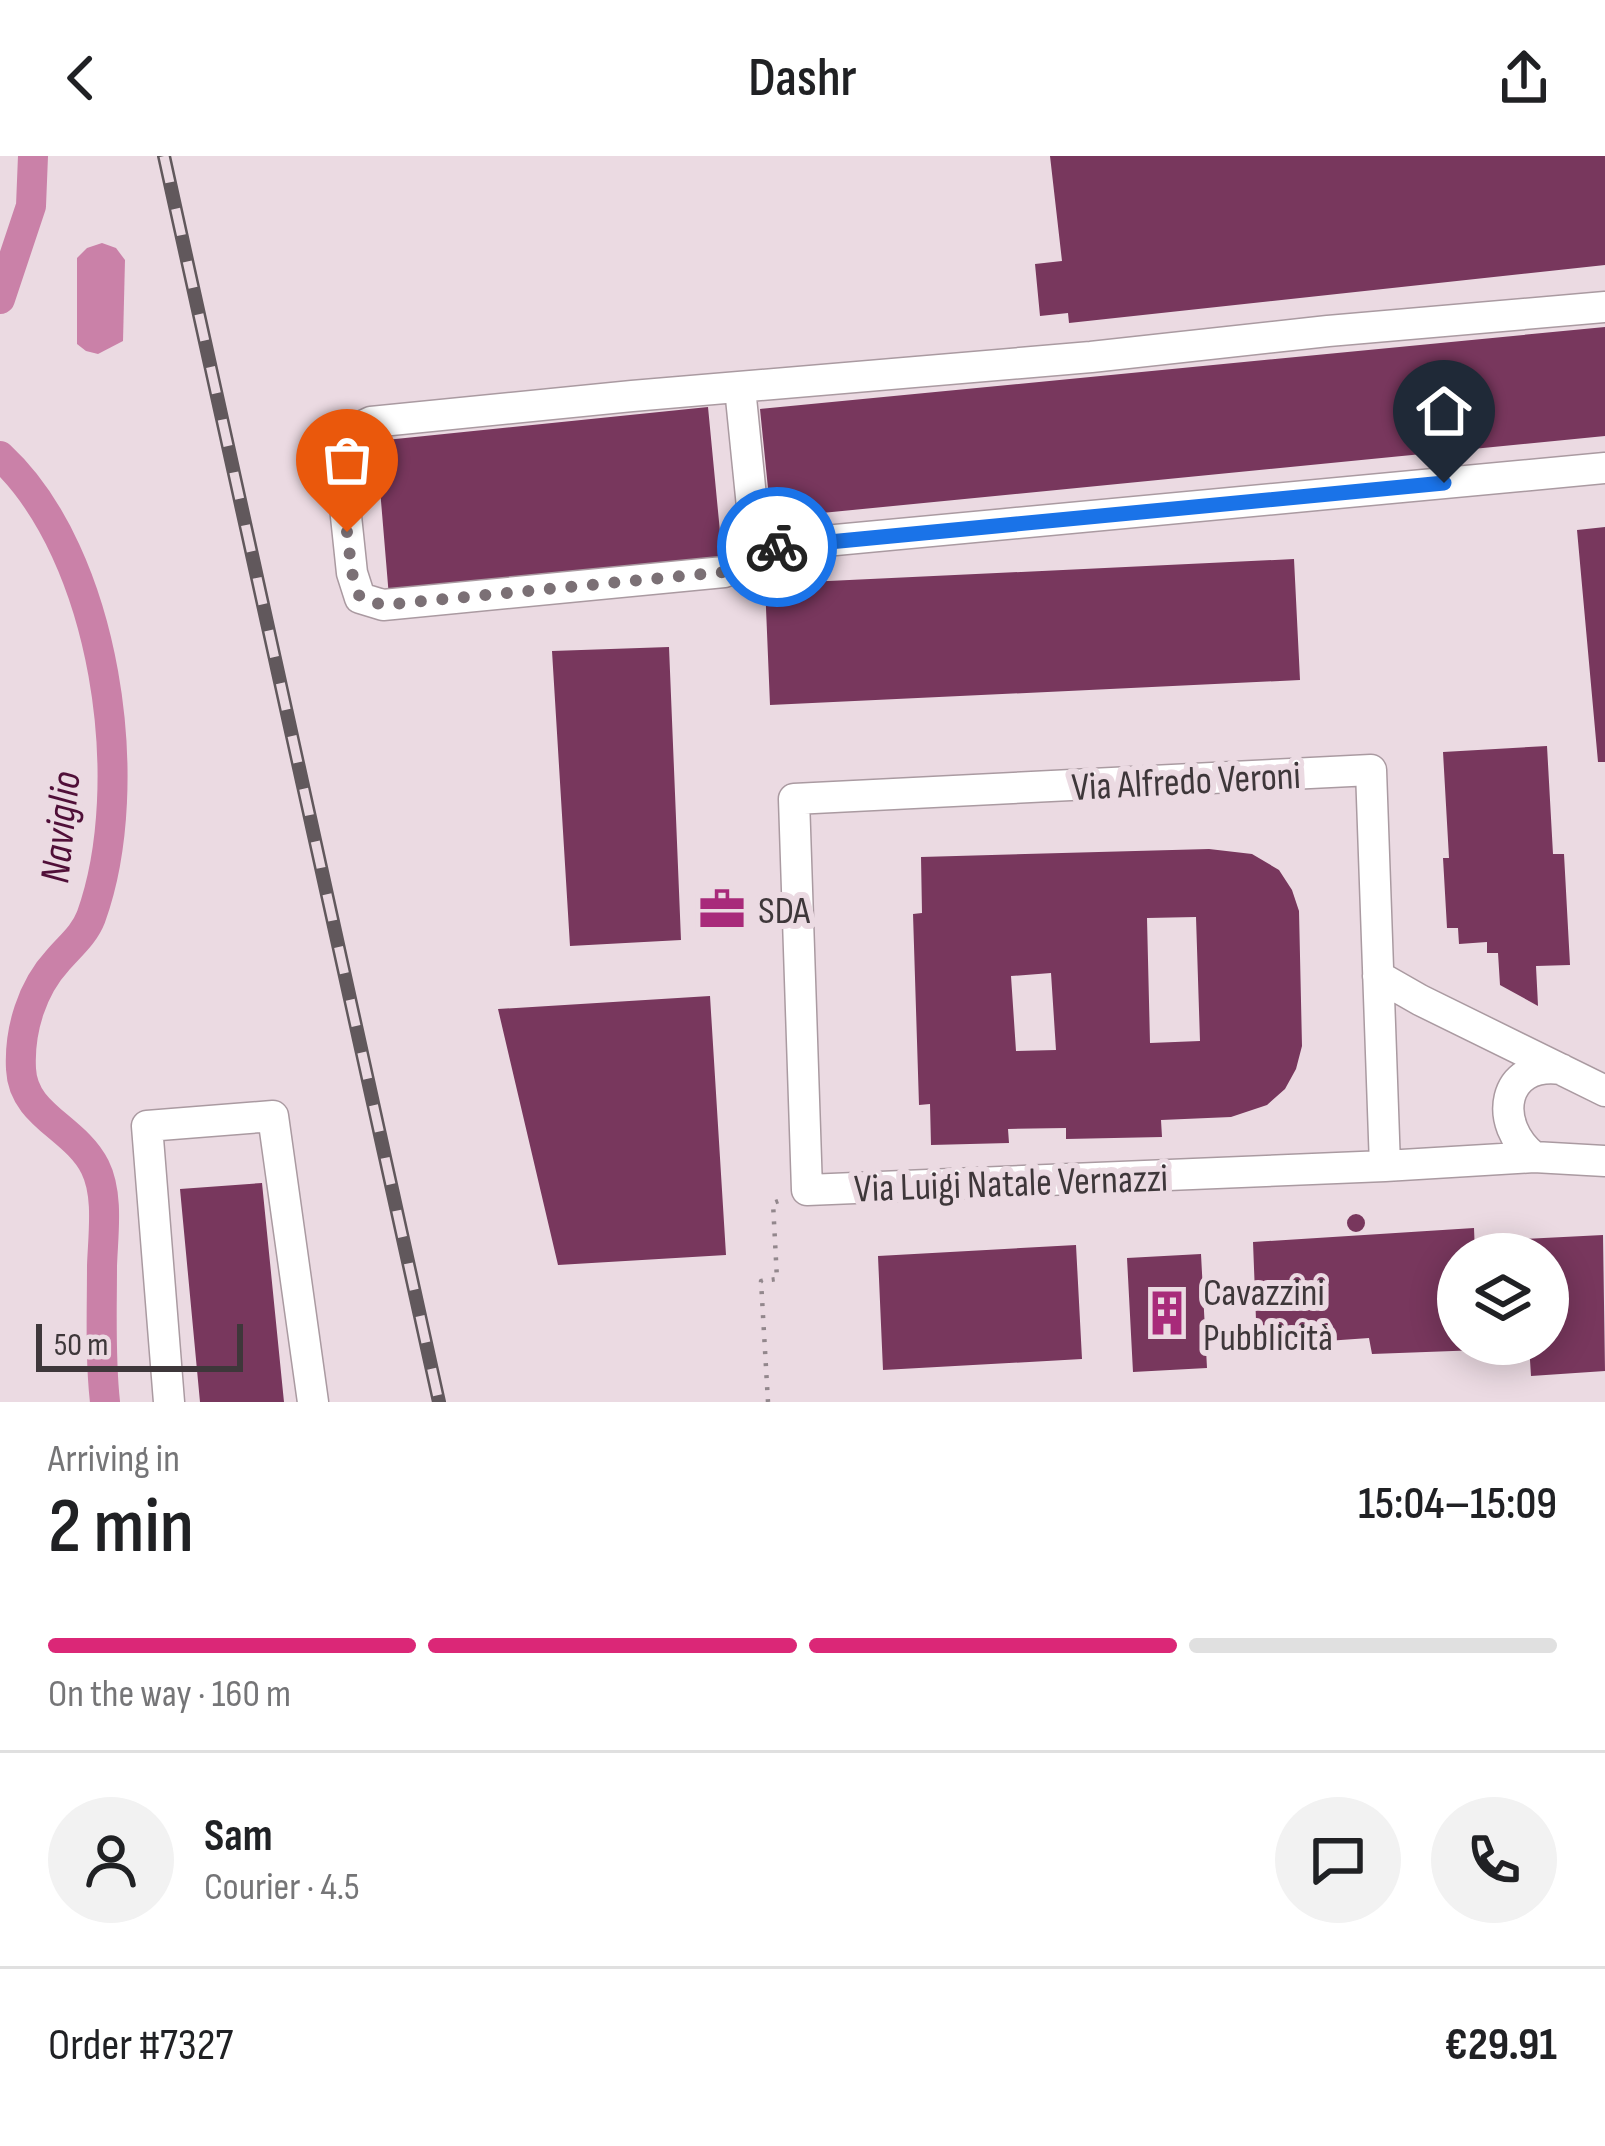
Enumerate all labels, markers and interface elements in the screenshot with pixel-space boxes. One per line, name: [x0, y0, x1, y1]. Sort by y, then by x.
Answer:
icon: back: [48, 45, 114, 111]
icon: share: [1491, 45, 1557, 111]
text: Dashr: [748, 46, 857, 111]
pin: [1393, 360, 1495, 483]
icon: home: [1411, 378, 1477, 444]
pin: [296, 409, 398, 532]
icon: bag: [314, 427, 380, 493]
courier: [717, 487, 837, 607]
icon: bike: [744, 514, 810, 580]
street label: Via Alfredo Veroni: [1070, 753, 1302, 812]
water label: Naviglio: [30, 769, 93, 886]
office icon: SDA: [697, 884, 747, 934]
place label: SDA: [758, 888, 810, 935]
street label: Via Luigi Natale Vernazzi: [853, 1156, 1169, 1213]
map controls: [1437, 1233, 1569, 1365]
button: layers: [1437, 1233, 1569, 1365]
place label: Cavazzini Pubblicità: [1203, 1270, 1333, 1362]
building icon: Cavazzini Pubblicità: [1142, 1288, 1192, 1338]
scale bar: [36, 1318, 243, 1371]
text: 50 m: [54, 1325, 108, 1365]
text: Arriving in: [48, 1436, 180, 1483]
text: 15:04–15:09: [1358, 1477, 1557, 1532]
text: 2 min: [48, 1481, 194, 1574]
text: On the way · 160 m: [48, 1671, 291, 1718]
button: person: [48, 1797, 174, 1923]
button: chat: [1275, 1797, 1401, 1923]
button: phone: [1431, 1797, 1557, 1923]
text: Sam: [204, 1809, 273, 1864]
text: Courier · 4.5: [204, 1864, 360, 1911]
text: Order #7327: [48, 2018, 233, 2073]
text: €29.91: [1444, 2018, 1557, 2073]

